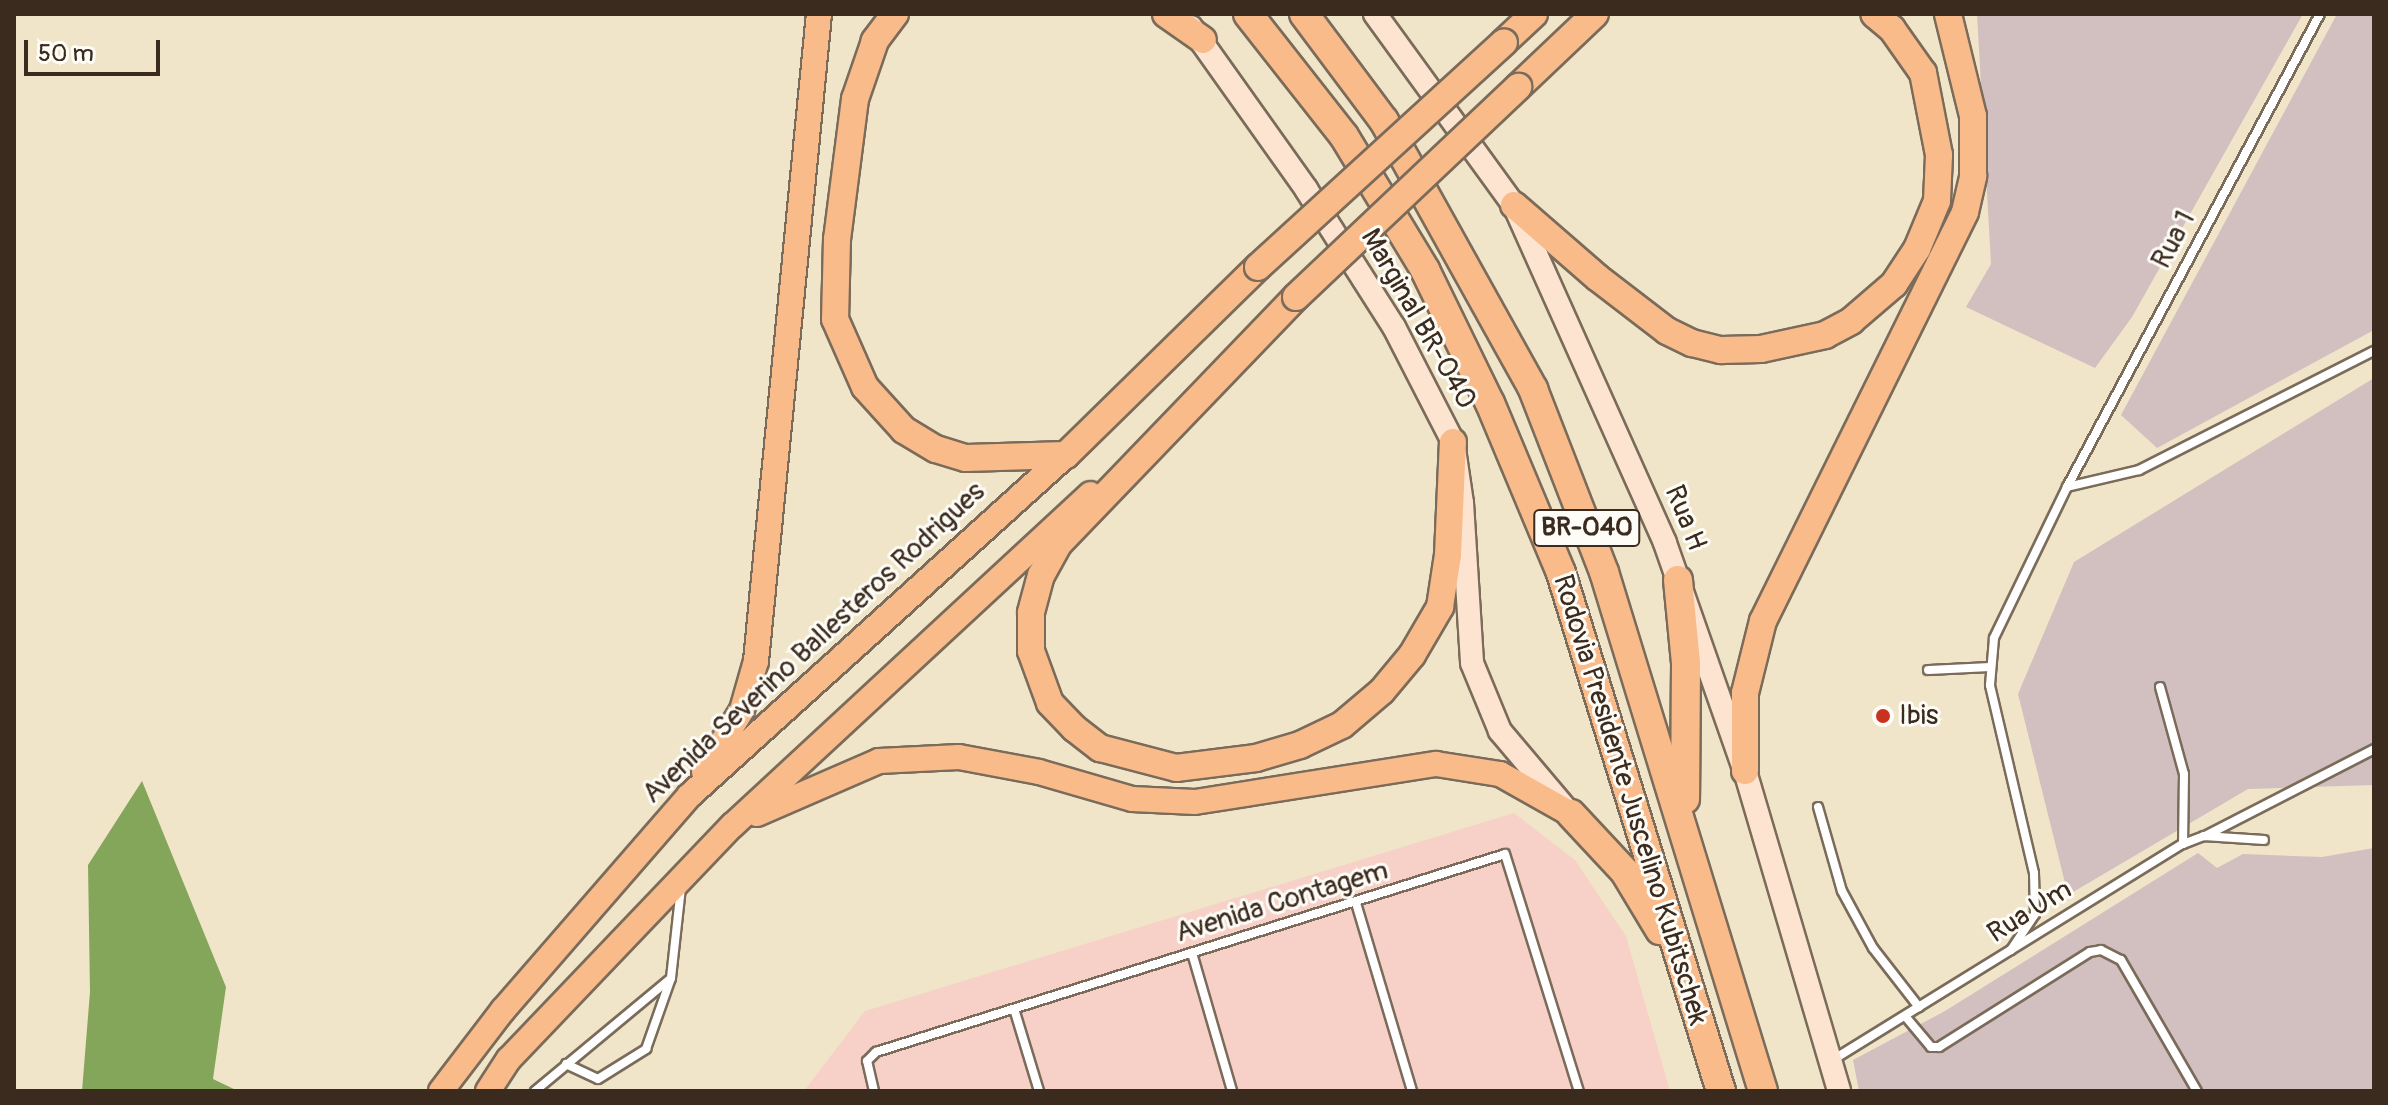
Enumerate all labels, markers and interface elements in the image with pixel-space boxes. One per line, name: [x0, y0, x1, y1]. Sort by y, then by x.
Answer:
scale bar: [28, 24, 164, 74]
text: 50 m: [38, 39, 94, 68]
street label: Rua 1: [2145, 205, 2203, 275]
street label: Marginal BR-040: [1353, 223, 1483, 415]
street label: Avenida Severino Ballesteros Rodrigues: [636, 475, 992, 811]
street label: Rua H: [1657, 481, 1713, 555]
road number: BR-040: [1533, 506, 1641, 550]
street label: Rodovia Presidente Juscelino Kubitschek: [1545, 571, 1715, 1029]
place label: Ibis: [1899, 699, 1938, 733]
marker: Ibis: [1874, 707, 1892, 725]
street label: Avenida Contagem: [1172, 854, 1392, 950]
street label: Rua Um: [1982, 873, 2078, 951]

